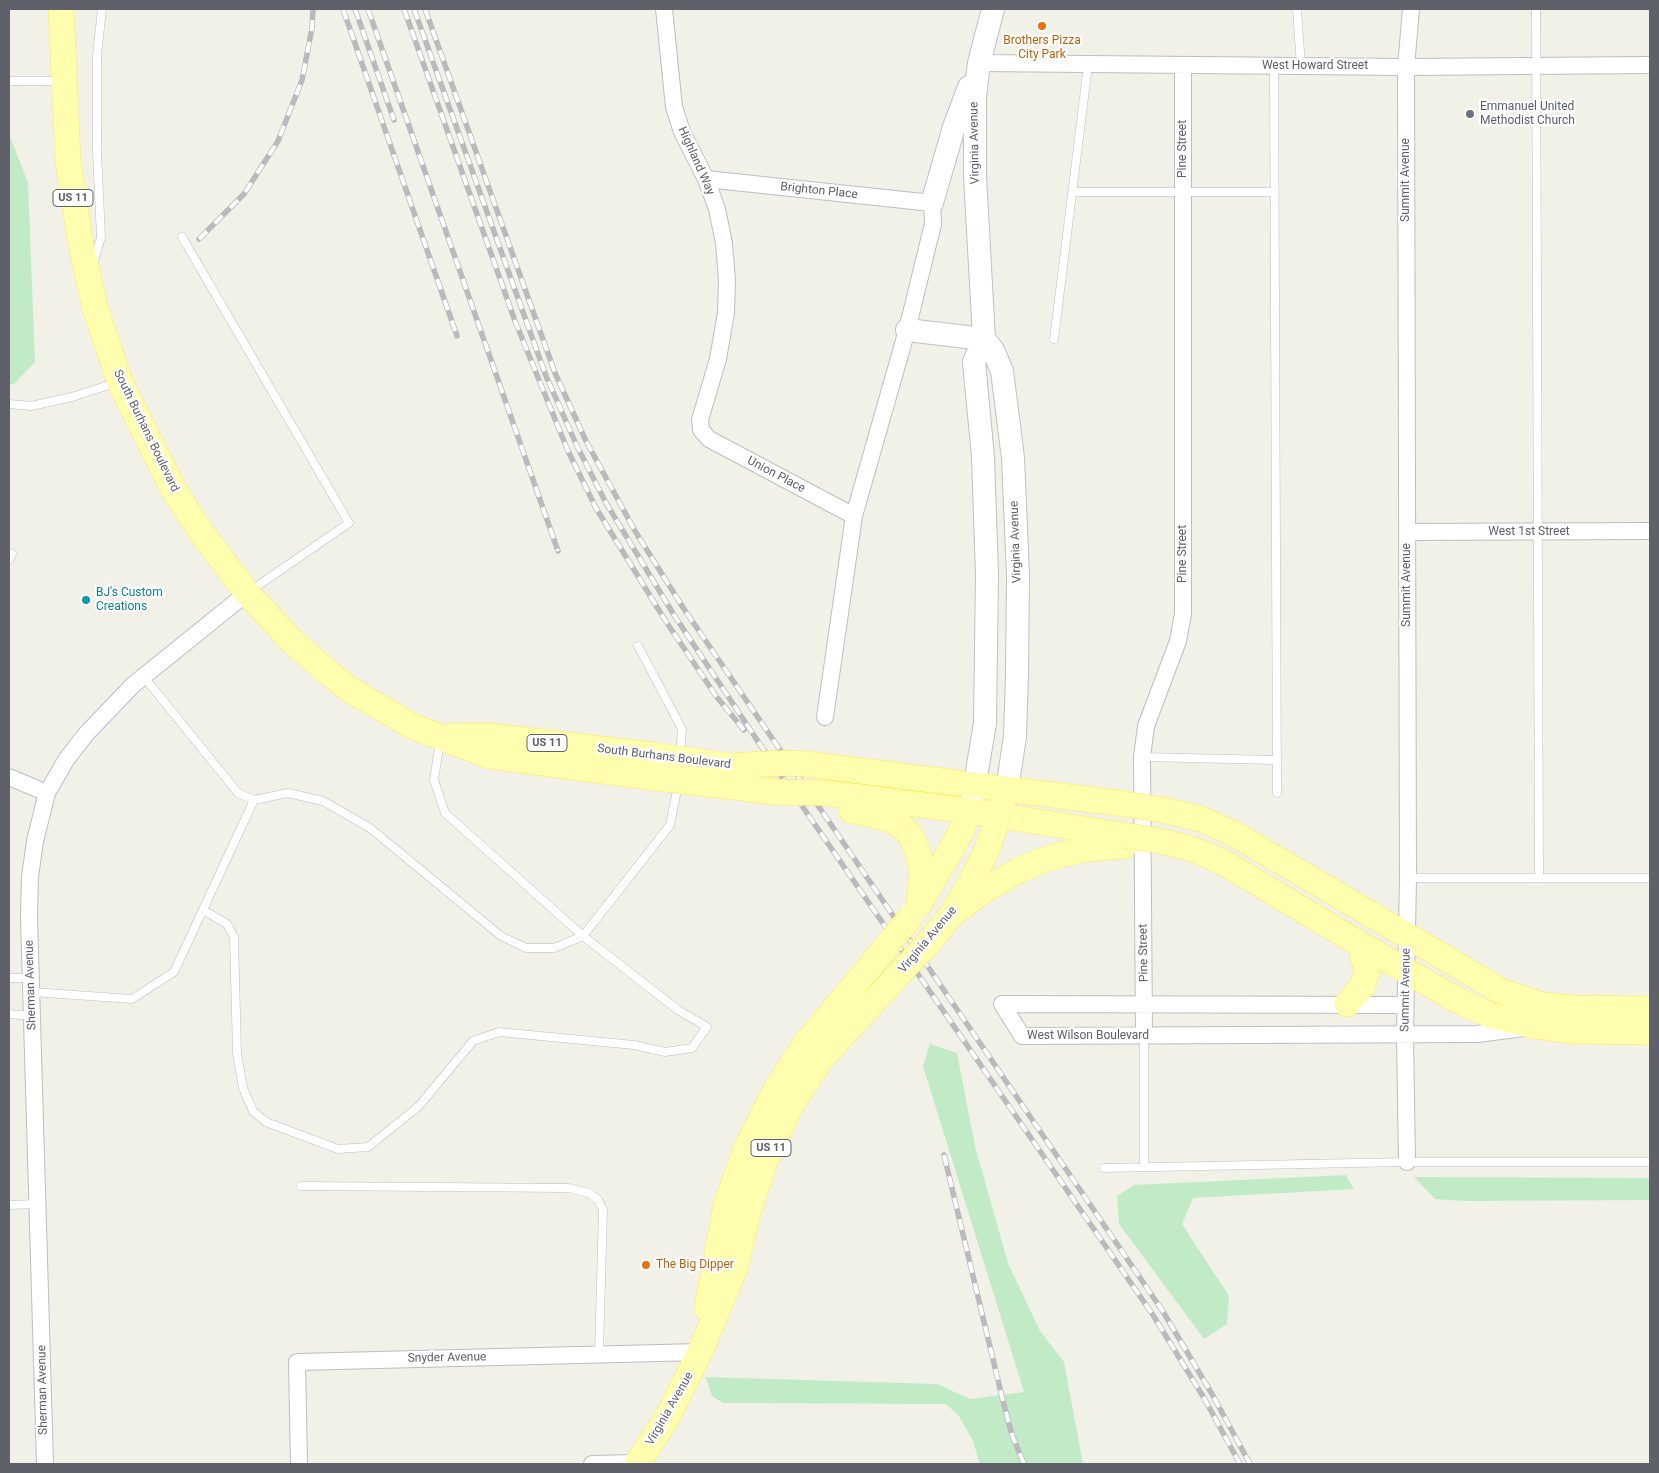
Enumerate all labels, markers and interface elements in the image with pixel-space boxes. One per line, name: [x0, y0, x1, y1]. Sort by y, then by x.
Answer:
marker: Brothers Pizza City Park: [1036, 20, 1048, 32]
place label: Brothers Pizza City Park: [1003, 34, 1081, 62]
street label: West Howard Street: [1262, 59, 1368, 73]
place label: Emmanuel United Methodist Church: [1480, 100, 1575, 128]
street label: Virginia Avenue: [967, 102, 983, 184]
marker: Emmanuel United Methodist Church: [1464, 108, 1476, 120]
street label: Pine Street: [1176, 120, 1190, 178]
street label: Highland Way: [675, 125, 717, 197]
street label: Summit Avenue: [1399, 138, 1413, 222]
street label: Brighton Place: [780, 180, 858, 202]
road number: US 11: [53, 190, 93, 207]
street label: South Burhans Boulevard: [110, 367, 182, 495]
street label: Union Place: [745, 454, 807, 496]
street label: Virginia Avenue: [1007, 501, 1025, 583]
street label: Pine Street: [1176, 525, 1190, 583]
street label: West 1st Street: [1488, 525, 1570, 539]
street label: Summit Avenue: [1400, 543, 1414, 627]
place label: BJ's Custom Creations: [96, 586, 163, 614]
marker: BJ's Custom Creations: [80, 594, 92, 606]
road number: US 11: [527, 734, 567, 751]
street label: South Burhans Boulevard: [596, 742, 732, 772]
street label: Virginia Avenue: [896, 904, 960, 976]
street label: Pine Street: [1136, 924, 1152, 982]
street label: Sherman Avenue: [22, 940, 40, 1030]
street label: Summit Avenue: [1398, 948, 1414, 1032]
street label: West Wilson Boulevard: [1027, 1029, 1149, 1043]
road number: US 11: [751, 1140, 791, 1156]
place label: The Big Dipper: [656, 1258, 734, 1272]
marker: The Big Dipper: [640, 1259, 652, 1271]
street label: Sherman Avenue: [35, 1345, 51, 1435]
street label: Snyder Avenue: [407, 1350, 487, 1366]
street label: Virginia Avenue: [643, 1370, 697, 1448]

